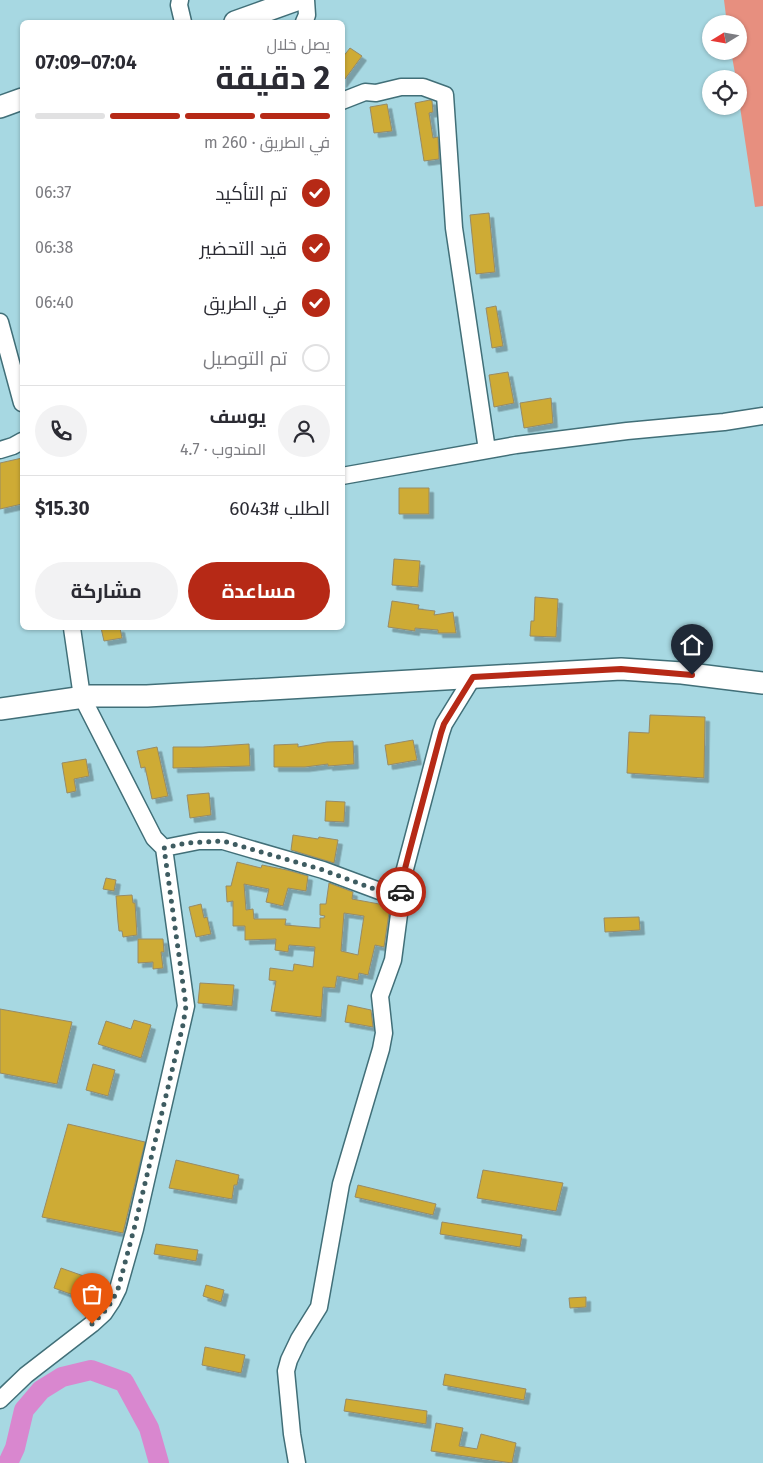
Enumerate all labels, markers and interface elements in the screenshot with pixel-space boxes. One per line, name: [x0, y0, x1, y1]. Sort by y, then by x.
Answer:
north arrow: [702, 15, 748, 60]
map controls: [702, 15, 747, 115]
text: يصل خلال: [266, 35, 330, 54]
text: 07:04–07:09: [35, 51, 137, 74]
text: 2 دقيقة: [215, 59, 330, 97]
button: locate: [702, 70, 747, 115]
text: في الطريق · 260 m: [204, 133, 330, 152]
icon: check: [302, 179, 330, 207]
text: تم التأكيد: [215, 182, 287, 205]
text: 06:37: [35, 183, 71, 202]
icon: check: [302, 234, 330, 262]
text: قيد التحضير: [200, 237, 287, 260]
text: 06:38: [35, 238, 73, 257]
icon: check: [302, 289, 330, 317]
text: في الطريق: [204, 292, 287, 315]
text: 06:40: [35, 293, 74, 312]
text: تم التوصيل: [203, 347, 287, 370]
button: phone: [35, 405, 87, 457]
text: يوسف: [210, 405, 266, 428]
button: person: [278, 405, 330, 457]
text: المندوب · 4.7: [180, 440, 266, 459]
text: $15.30: [35, 497, 90, 520]
text: الطلب #6043: [229, 497, 330, 520]
button: مشاركة: [35, 562, 178, 620]
button: مساعدة: [188, 562, 330, 620]
pin: [671, 624, 713, 675]
icon: home: [678, 631, 706, 659]
courier: [376, 867, 426, 917]
icon: car: [387, 878, 415, 906]
pin: [71, 1273, 113, 1324]
icon: bag: [78, 1280, 106, 1308]

